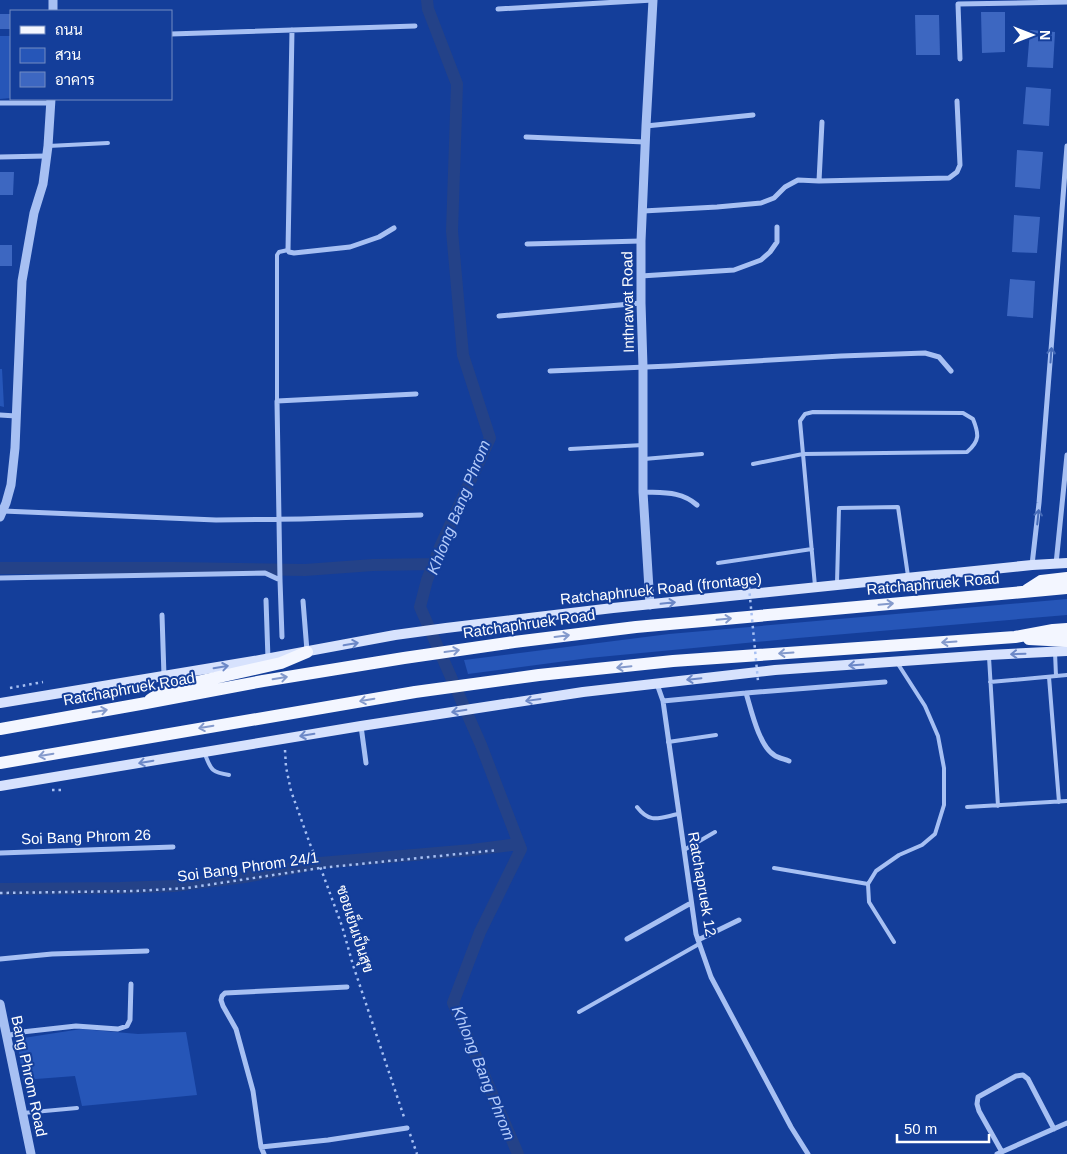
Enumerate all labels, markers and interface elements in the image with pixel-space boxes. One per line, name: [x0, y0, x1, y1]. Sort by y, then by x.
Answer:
legend: [10, 10, 172, 100]
north arrow: [1007, 10, 1057, 60]
text: ถนน: [55, 21, 83, 38]
text: N: [1037, 30, 1053, 40]
text: สวน: [55, 46, 81, 63]
text: อาคาร: [55, 71, 95, 88]
street label: Inthrawat Road: [618, 251, 637, 353]
one-way arrow: [1046, 347, 1055, 363]
water label: Khlong Bang Phrom: [424, 438, 493, 577]
one-way arrow: [1033, 509, 1042, 525]
street label: Ratchaphruek Road (frontage): [559, 569, 763, 608]
street label: Ratchaphruek Road: [866, 569, 1000, 598]
one-way arrow: [660, 598, 676, 608]
one-way arrow: [877, 599, 893, 609]
street label: Ratchaphruek Road: [462, 606, 596, 641]
one-way arrow: [715, 614, 731, 624]
one-way arrow: [554, 631, 570, 641]
one-way arrow: [941, 637, 957, 646]
one-way arrow: [342, 638, 358, 648]
one-way arrow: [443, 646, 459, 656]
one-way arrow: [779, 649, 795, 658]
one-way arrow: [1011, 649, 1027, 658]
one-way arrow: [849, 660, 865, 669]
one-way arrow: [212, 661, 228, 671]
one-way arrow: [617, 662, 633, 671]
street label: Ratchaphruek Road: [62, 669, 196, 708]
one-way arrow: [272, 673, 288, 683]
one-way arrow: [687, 674, 703, 684]
one-way arrow: [359, 695, 375, 705]
one-way arrow: [526, 695, 542, 705]
one-way arrow: [91, 706, 107, 716]
one-way arrow: [451, 706, 467, 716]
one-way arrow: [199, 723, 215, 733]
one-way arrow: [299, 730, 315, 740]
one-way arrow: [39, 750, 55, 760]
one-way arrow: [138, 757, 154, 767]
street label: Soi Bang Phrom 26: [21, 826, 151, 847]
street label: Ratchapruek 12: [685, 830, 720, 938]
street label: Soi Bang Phrom 24/1: [176, 848, 320, 885]
street label: ซอยเย็นเป็นสุข: [330, 882, 380, 976]
water label: Khlong Bang Phrom: [449, 1004, 518, 1143]
street label: Bang Phrom Road: [8, 1014, 51, 1138]
scale bar: [897, 1112, 990, 1144]
text: 50 m: [904, 1120, 937, 1137]

